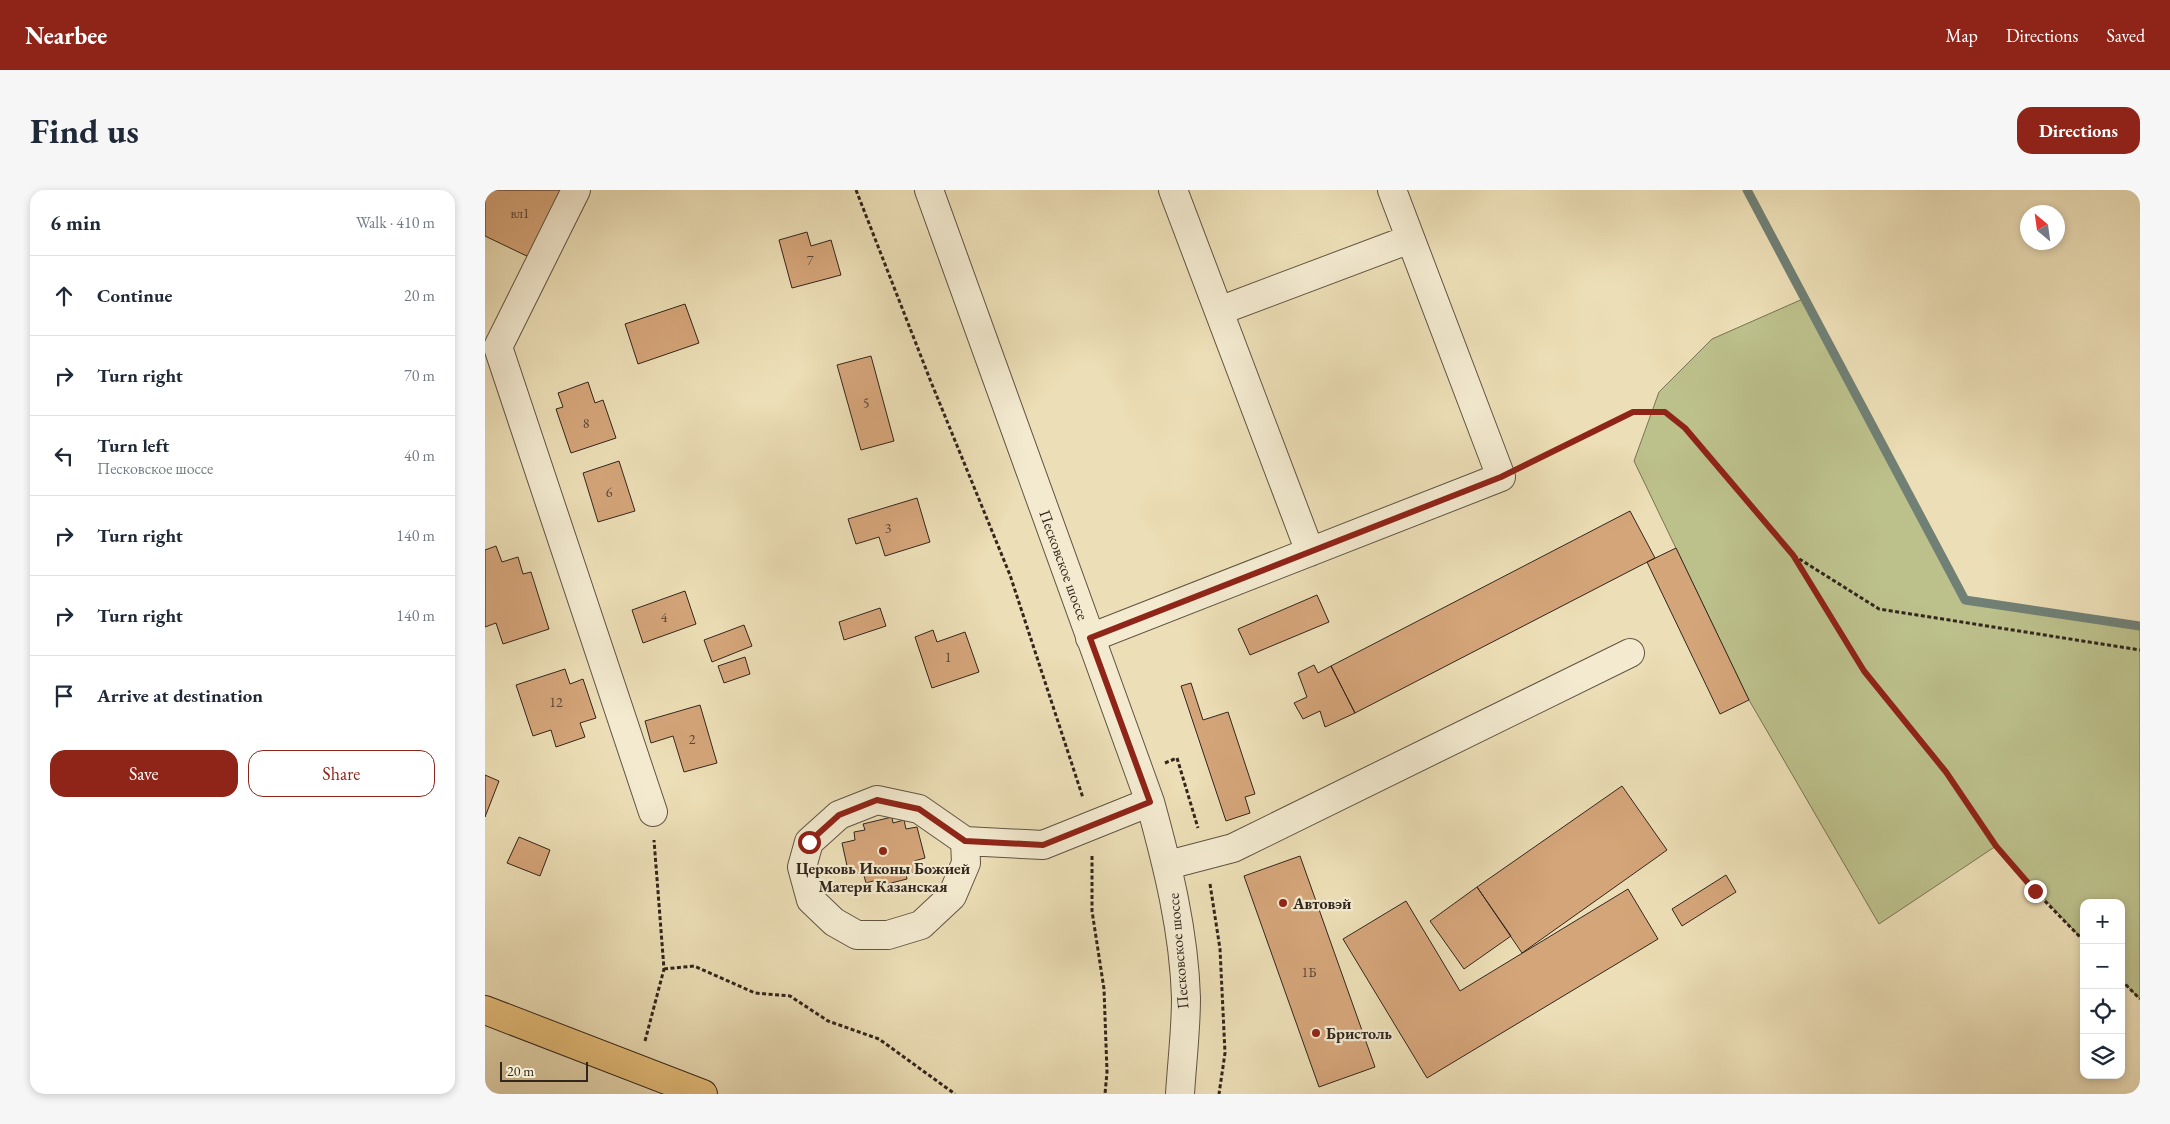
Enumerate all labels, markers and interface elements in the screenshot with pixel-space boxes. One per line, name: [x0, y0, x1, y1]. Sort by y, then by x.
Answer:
text: Nearbee: [25, 20, 107, 51]
text: Map: [1946, 24, 1978, 47]
text: Directions: [2006, 24, 2078, 47]
text: Saved: [2106, 24, 2145, 47]
button: Directions: [2017, 107, 2140, 154]
text: Find us: [30, 108, 139, 153]
house number: вл1: [510, 204, 530, 222]
north arrow: [2020, 205, 2065, 250]
text: 6 min: [50, 209, 101, 236]
text: Walk · 410 m: [356, 212, 435, 233]
house number: 7: [807, 251, 814, 269]
icon: ahead: [50, 282, 78, 310]
text: Continue: [97, 283, 172, 308]
text: 20 m: [404, 285, 435, 306]
icon: right: [50, 362, 78, 390]
text: Turn right: [97, 363, 183, 388]
text: 70 m: [404, 365, 435, 386]
house number: 5: [863, 394, 869, 412]
house number: 8: [583, 414, 590, 432]
text: Turn left: [97, 433, 169, 458]
icon: left: [50, 442, 78, 470]
text: 40 m: [404, 445, 435, 466]
text: Песковское шоссе: [97, 458, 213, 479]
house number: 6: [606, 483, 613, 501]
street label: Песковское шоссе: [1034, 507, 1094, 623]
house number: 3: [885, 519, 892, 537]
icon: right: [50, 522, 78, 550]
text: Turn right: [97, 523, 183, 548]
text: 140 m: [396, 525, 435, 546]
icon: right: [50, 602, 78, 630]
text: Turn right: [97, 603, 183, 628]
text: 140 m: [396, 605, 435, 626]
house number: 4: [661, 608, 668, 626]
house number: 1: [945, 648, 951, 666]
icon: arrive: [50, 682, 78, 710]
text: Arrive at destination: [97, 683, 263, 708]
house number: 12: [549, 693, 563, 711]
house number: 2: [689, 730, 696, 748]
button: Save: [50, 750, 238, 797]
button: Share: [248, 750, 435, 797]
route start: [798, 831, 821, 854]
marker: Церковь Иконы Божией Матери Казанская: [877, 845, 889, 857]
place label: Церковь Иконы Божией Матери Казанская: [796, 858, 971, 897]
route end: [2024, 880, 2047, 903]
street label: Песковское шоссе: [1162, 892, 1194, 1010]
place label: Автовэй: [1292, 893, 1352, 914]
marker: Автовэй: [1277, 897, 1289, 909]
map controls: [2080, 899, 2125, 1079]
button: +: [2080, 899, 2125, 944]
button: −: [2080, 944, 2125, 989]
house number: 1Б: [1302, 963, 1316, 981]
button: locate: [2080, 989, 2125, 1034]
place label: Бристоль: [1326, 1023, 1393, 1044]
marker: Бристоль: [1310, 1027, 1322, 1039]
button: layers: [2080, 1034, 2125, 1079]
scale bar: [500, 1059, 587, 1082]
text: 20 m: [507, 1062, 534, 1080]

